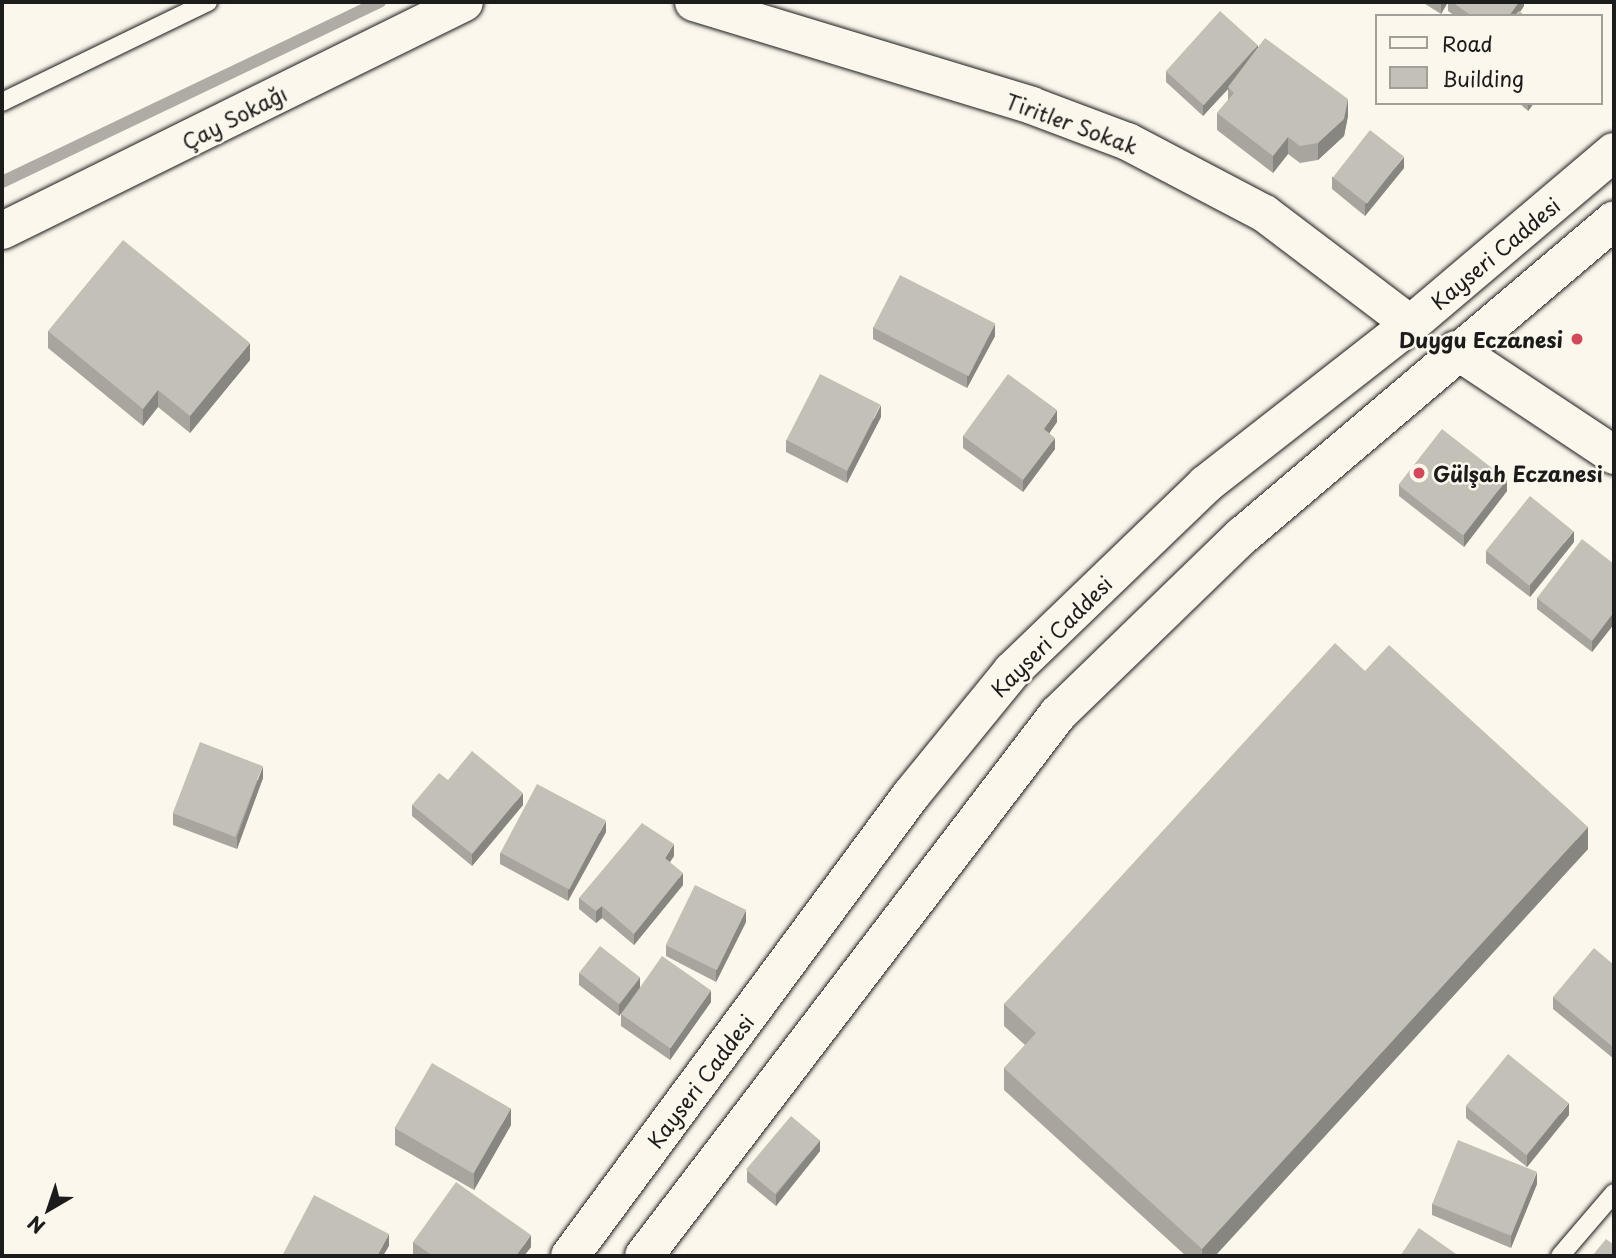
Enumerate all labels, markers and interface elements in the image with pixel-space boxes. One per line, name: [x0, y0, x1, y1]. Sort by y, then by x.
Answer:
legend: [1374, 14, 1602, 105]
text: Road: [1442, 27, 1493, 59]
text: Building: [1442, 62, 1524, 94]
street label: Çay Sokağı: [177, 80, 291, 154]
street label: Tiritler Sokak: [1001, 87, 1143, 159]
street label: Kayseri Caddesi: [1425, 191, 1565, 315]
place label: Duygu Eczanesi: [1400, 326, 1563, 352]
marker: Duygu Eczanesi: [1569, 331, 1585, 347]
place label: Gülşah Eczanesi: [1433, 460, 1603, 486]
marker: Gülşah Eczanesi: [1411, 465, 1427, 481]
street label: Kayseri Caddesi: [985, 570, 1117, 702]
street label: Kayseri Caddesi: [641, 1009, 759, 1153]
north arrow: [14, 1174, 84, 1244]
text: N: [21, 1210, 50, 1241]

